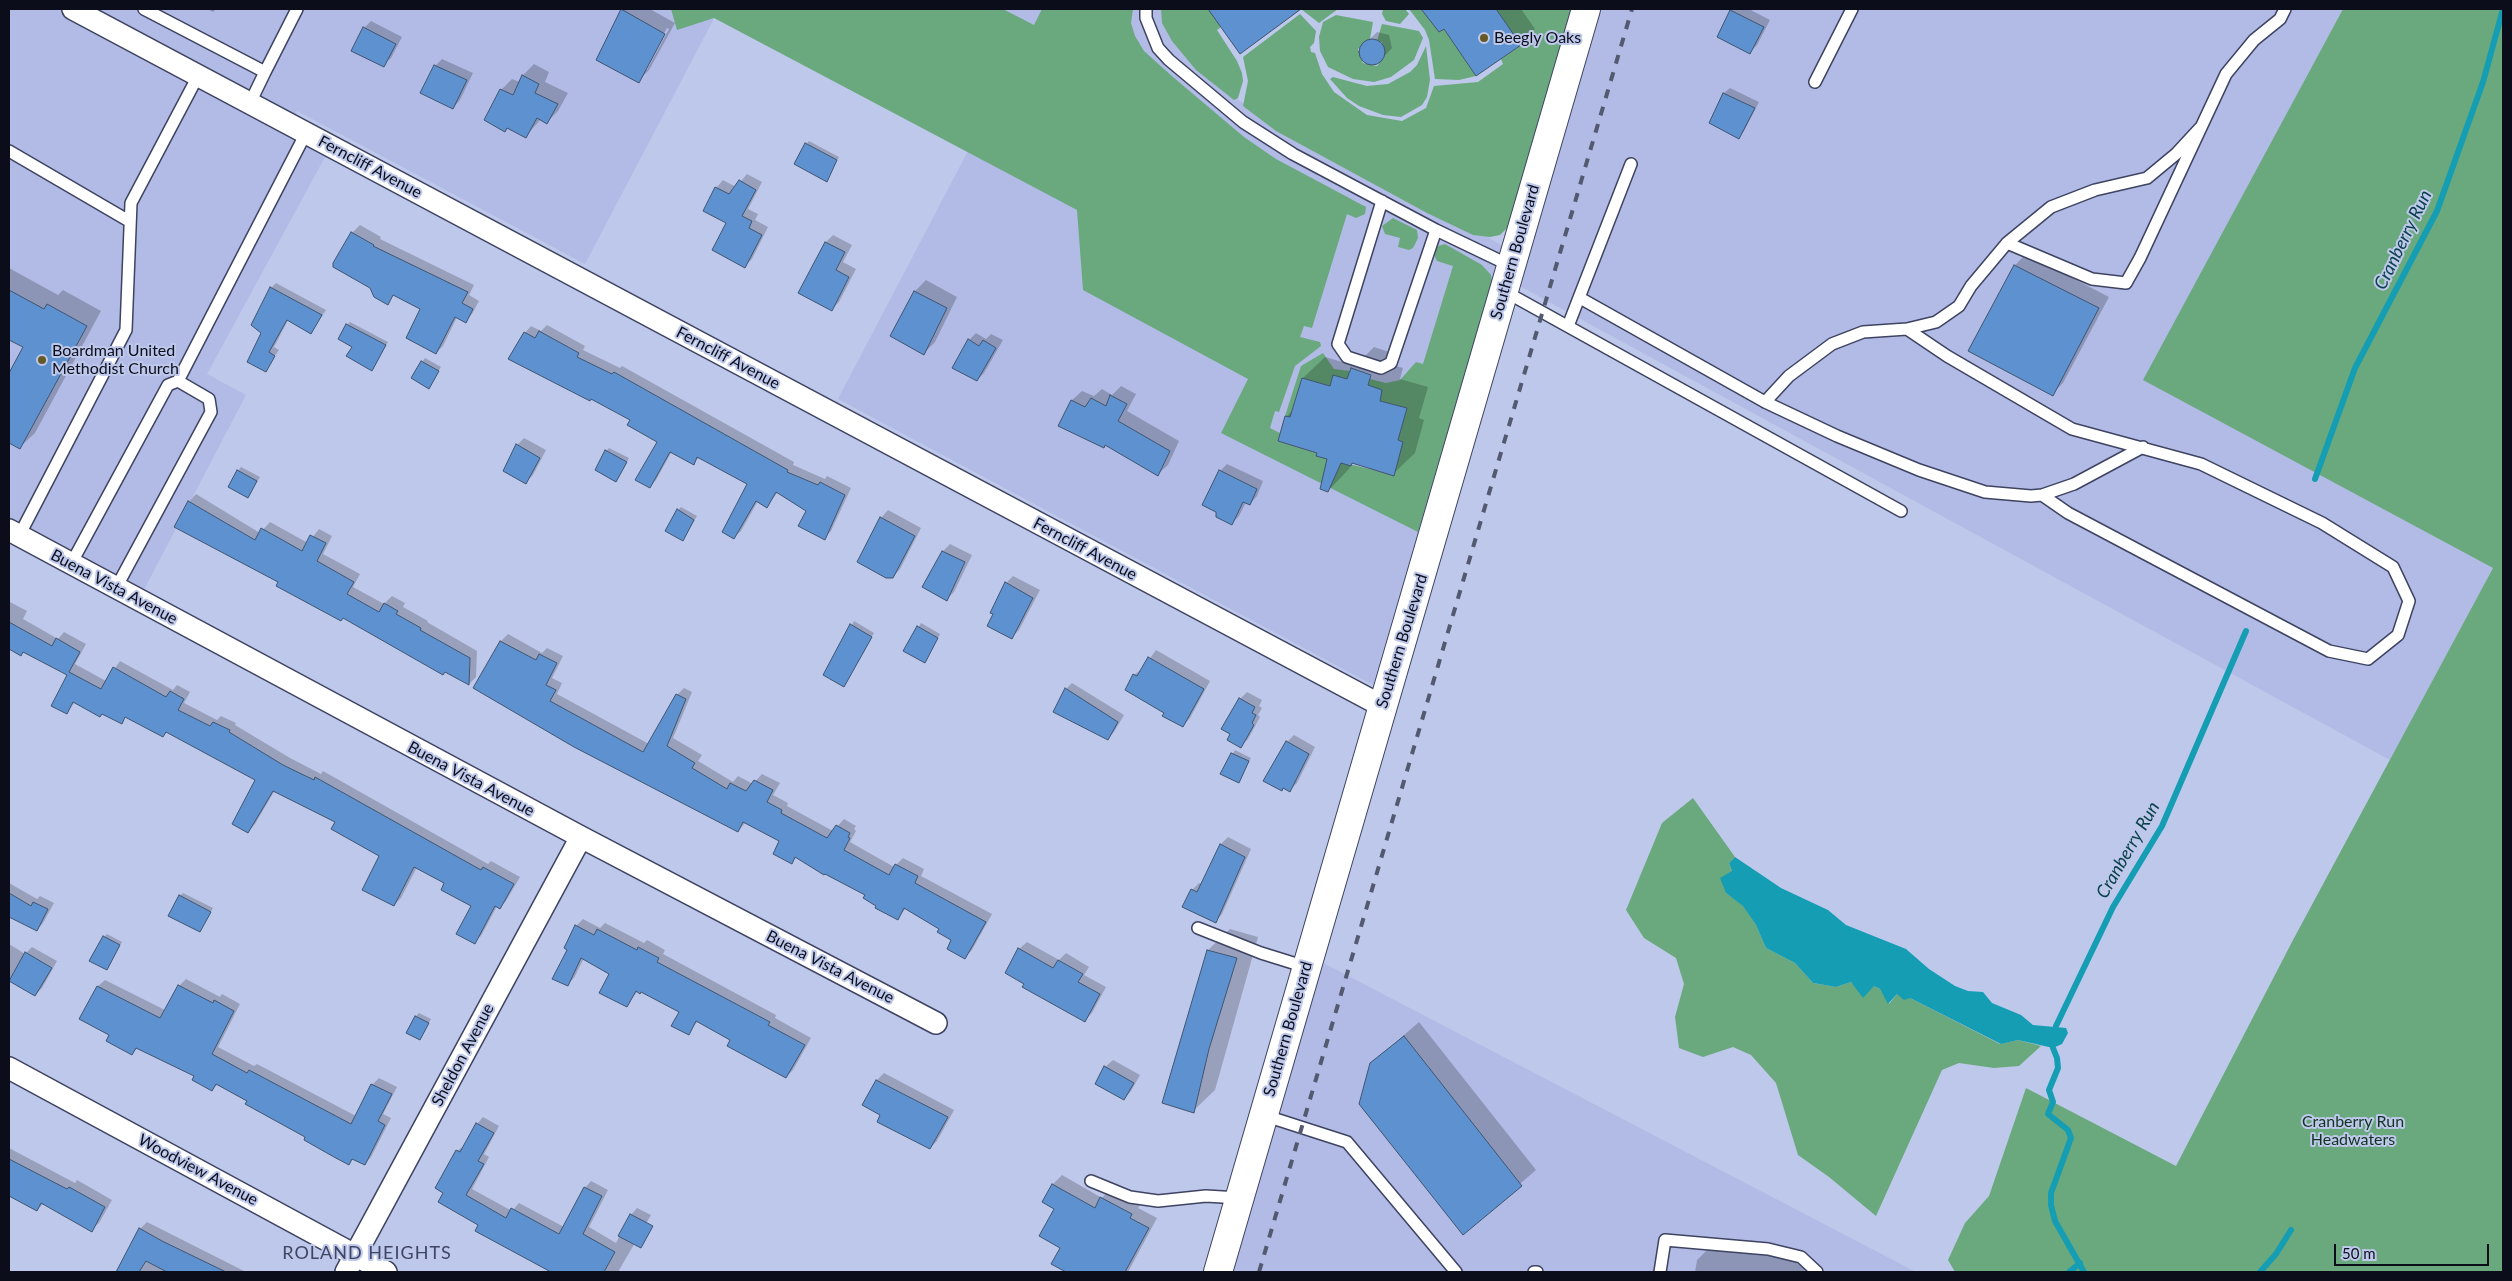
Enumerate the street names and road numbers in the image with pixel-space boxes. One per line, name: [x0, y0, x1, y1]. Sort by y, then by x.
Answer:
street label: Ferncliff Avenue: [315, 132, 425, 202]
street label: Southern Boulevard: [1487, 182, 1543, 322]
street label: Ferncliff Avenue: [673, 323, 783, 393]
street label: Ferncliff Avenue: [1030, 514, 1140, 584]
street label: Buena Vista Avenue: [47, 545, 181, 629]
street label: Southern Boulevard: [1372, 572, 1432, 710]
street label: Buena Vista Avenue: [404, 737, 538, 821]
street label: Buena Vista Avenue: [763, 926, 897, 1008]
street label: Southern Boulevard: [1260, 959, 1316, 1099]
street label: Sheldon Avenue: [428, 1000, 498, 1110]
street label: Woodview Avenue: [135, 1130, 261, 1210]

